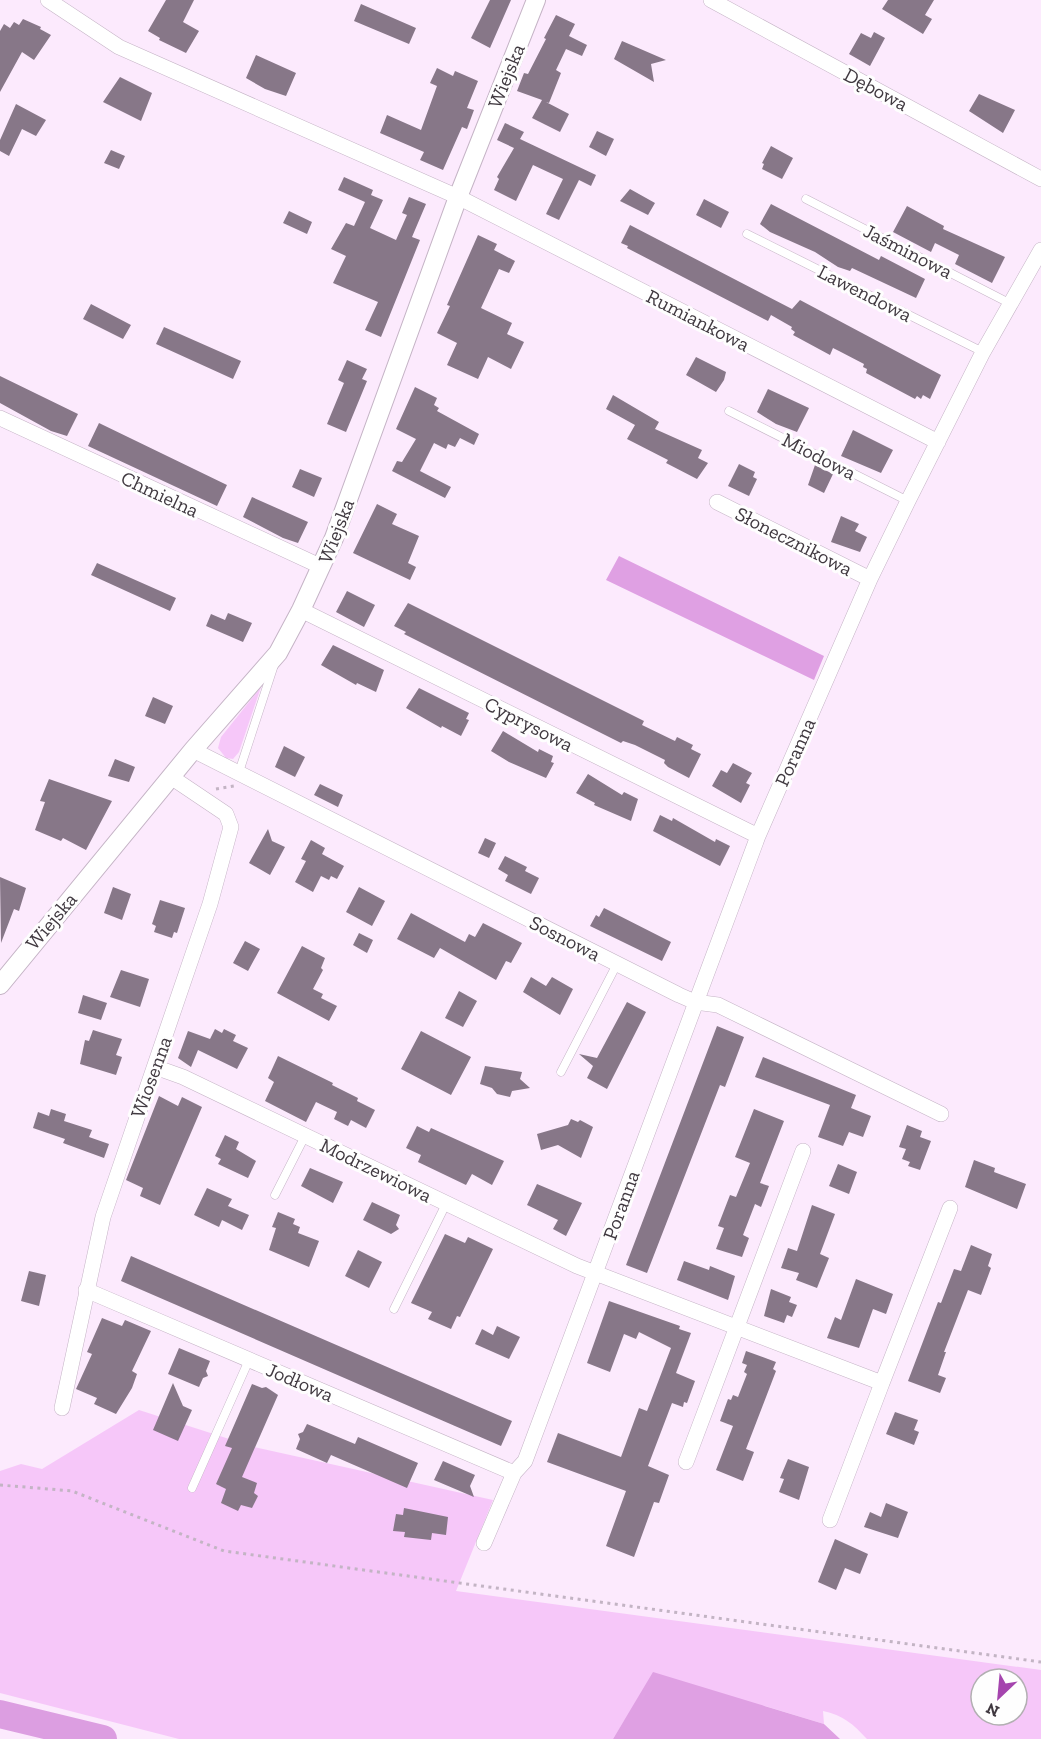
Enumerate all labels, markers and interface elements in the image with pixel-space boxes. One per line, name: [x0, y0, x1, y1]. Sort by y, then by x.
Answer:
street label: Wiejska: [482, 40, 530, 112]
street label: Dębowa: [840, 62, 912, 116]
street label: Jaśminowa: [860, 218, 957, 284]
street label: Lawendowa: [814, 259, 916, 327]
street label: Rumiankowa: [642, 284, 754, 356]
street label: Miodowa: [778, 427, 860, 485]
street label: Chmielna: [117, 466, 203, 523]
street label: Wiejska: [313, 495, 359, 567]
street label: Słonecznikowa: [732, 501, 857, 581]
street label: Cyprysowa: [481, 691, 578, 757]
street label: Poranna: [769, 714, 821, 790]
street label: Wiejska: [20, 887, 82, 954]
street label: Sosnowa: [526, 910, 605, 966]
street label: Wiosenna: [125, 1033, 177, 1121]
street label: Modrzewiowa: [316, 1133, 436, 1208]
street label: Poranna: [597, 1167, 645, 1243]
street label: Jodłowa: [263, 1357, 337, 1407]
north arrow: [969, 1667, 1029, 1727]
text: N: [983, 1699, 1002, 1721]

